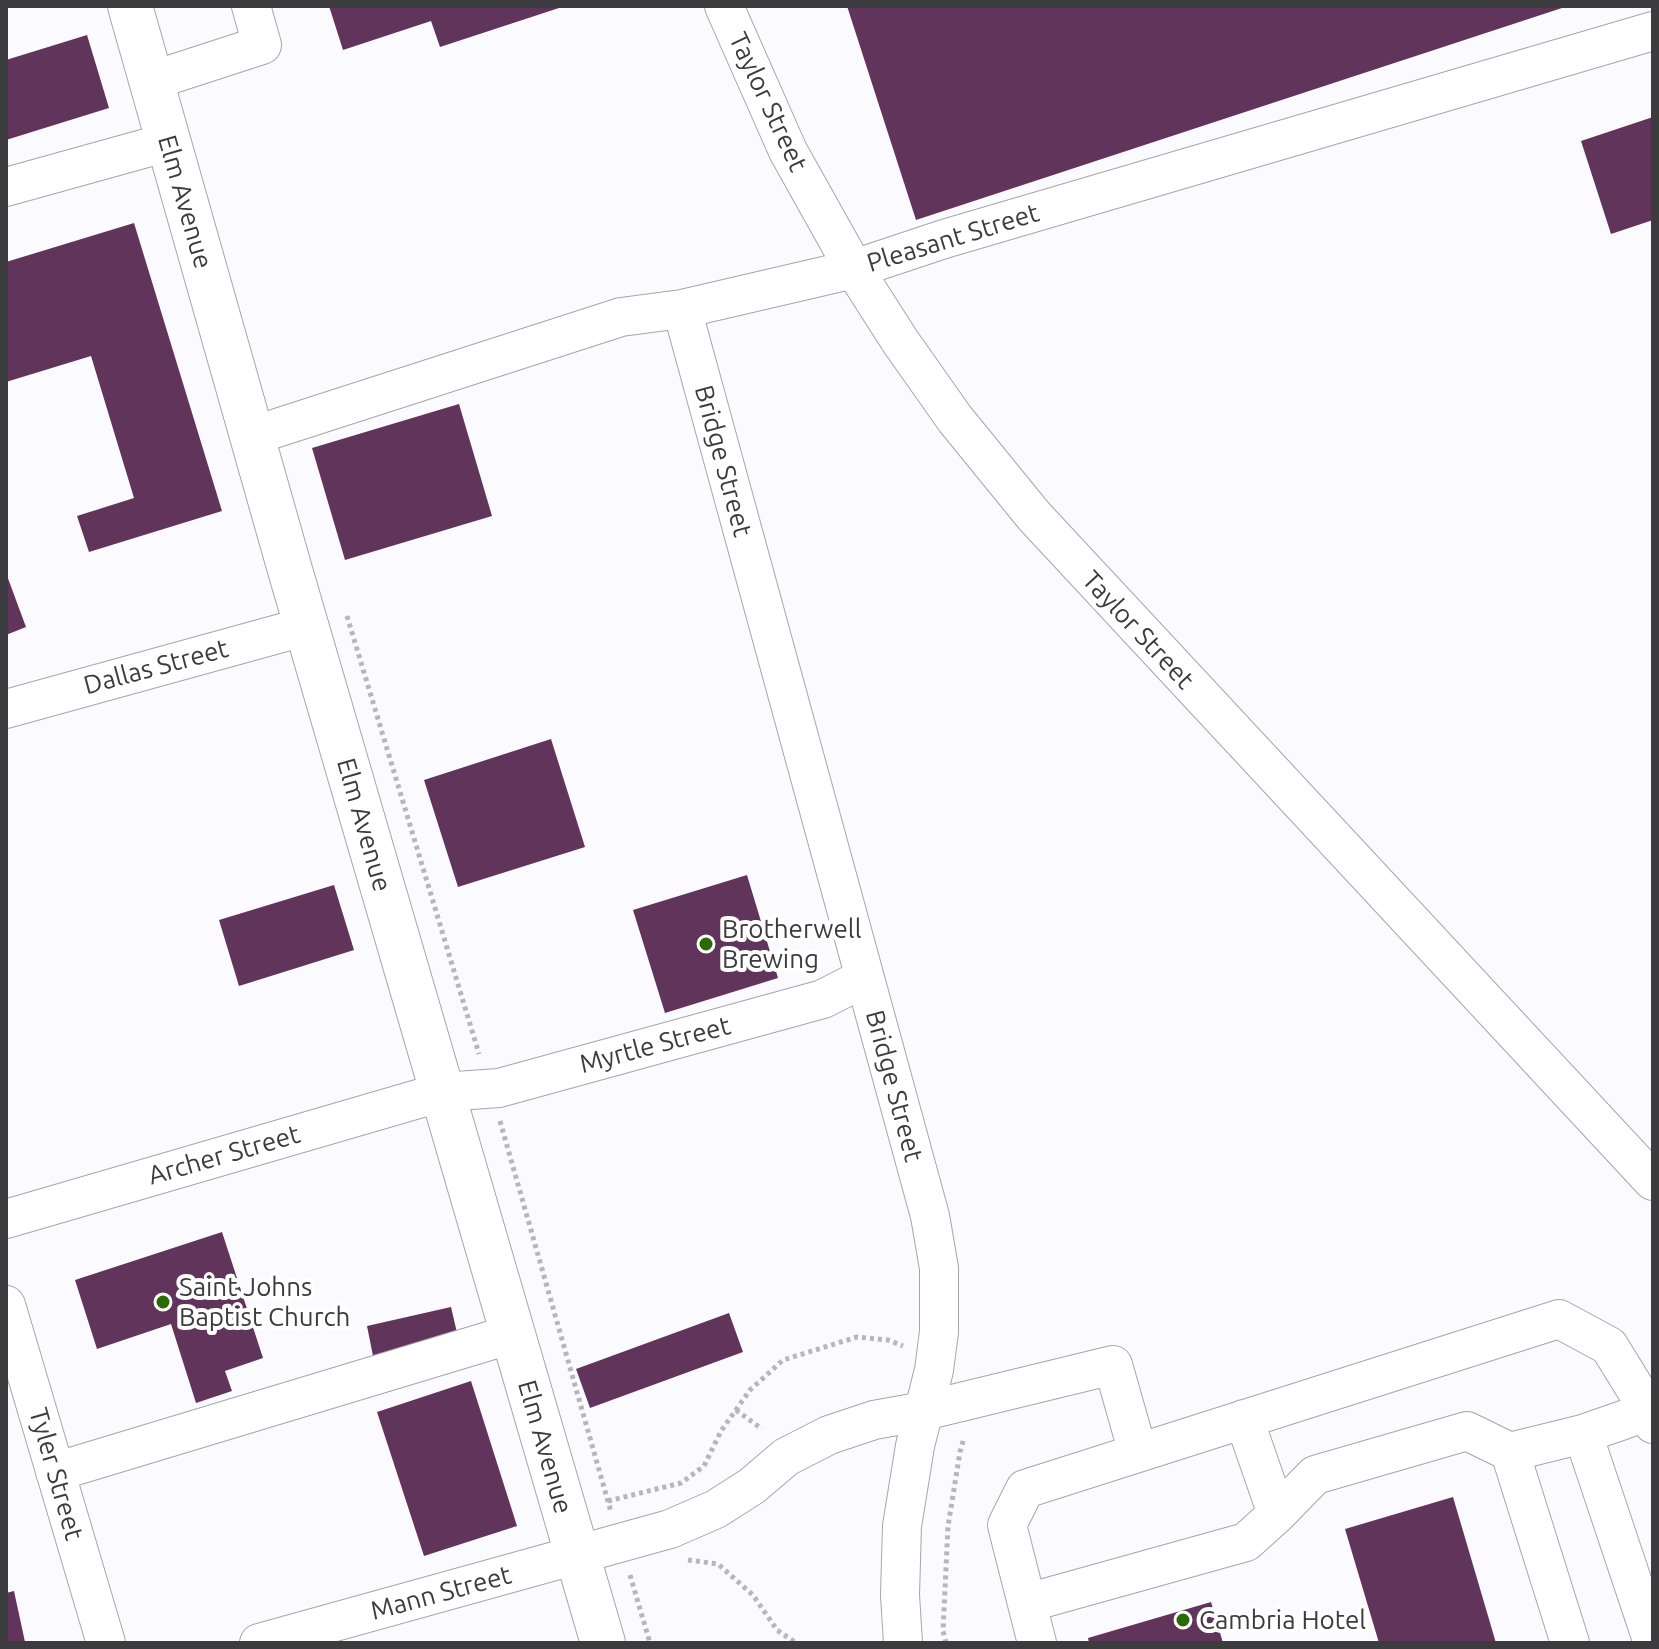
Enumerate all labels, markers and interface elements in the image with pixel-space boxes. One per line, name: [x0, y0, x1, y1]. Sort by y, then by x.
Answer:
street label: Taylor Street: [722, 28, 814, 176]
street label: Elm Avenue: [151, 132, 219, 272]
street label: Pleasant Street: [863, 197, 1043, 279]
street label: Bridge Street: [688, 382, 758, 540]
street label: Taylor Street: [1076, 565, 1200, 695]
street label: Dallas Street: [80, 633, 232, 701]
street label: Elm Avenue: [330, 755, 398, 895]
place label: Brotherwell Brewing: [722, 913, 861, 974]
marker: Brotherwell Brewing: [697, 935, 715, 953]
street label: Bridge Street: [859, 1007, 929, 1165]
street label: Myrtle Street: [576, 1010, 734, 1080]
street label: Archer Street: [145, 1118, 303, 1192]
place label: Saint Johns Baptist Church: [179, 1271, 350, 1332]
marker: Saint Johns Baptist Church: [154, 1293, 172, 1311]
street label: Elm Avenue: [511, 1377, 579, 1517]
street label: Tyler Street: [22, 1404, 90, 1544]
street label: Mann Street: [367, 1559, 515, 1627]
place label: Cambria Hotel: [1199, 1604, 1366, 1636]
marker: Cambria Hotel: [1174, 1611, 1192, 1629]

